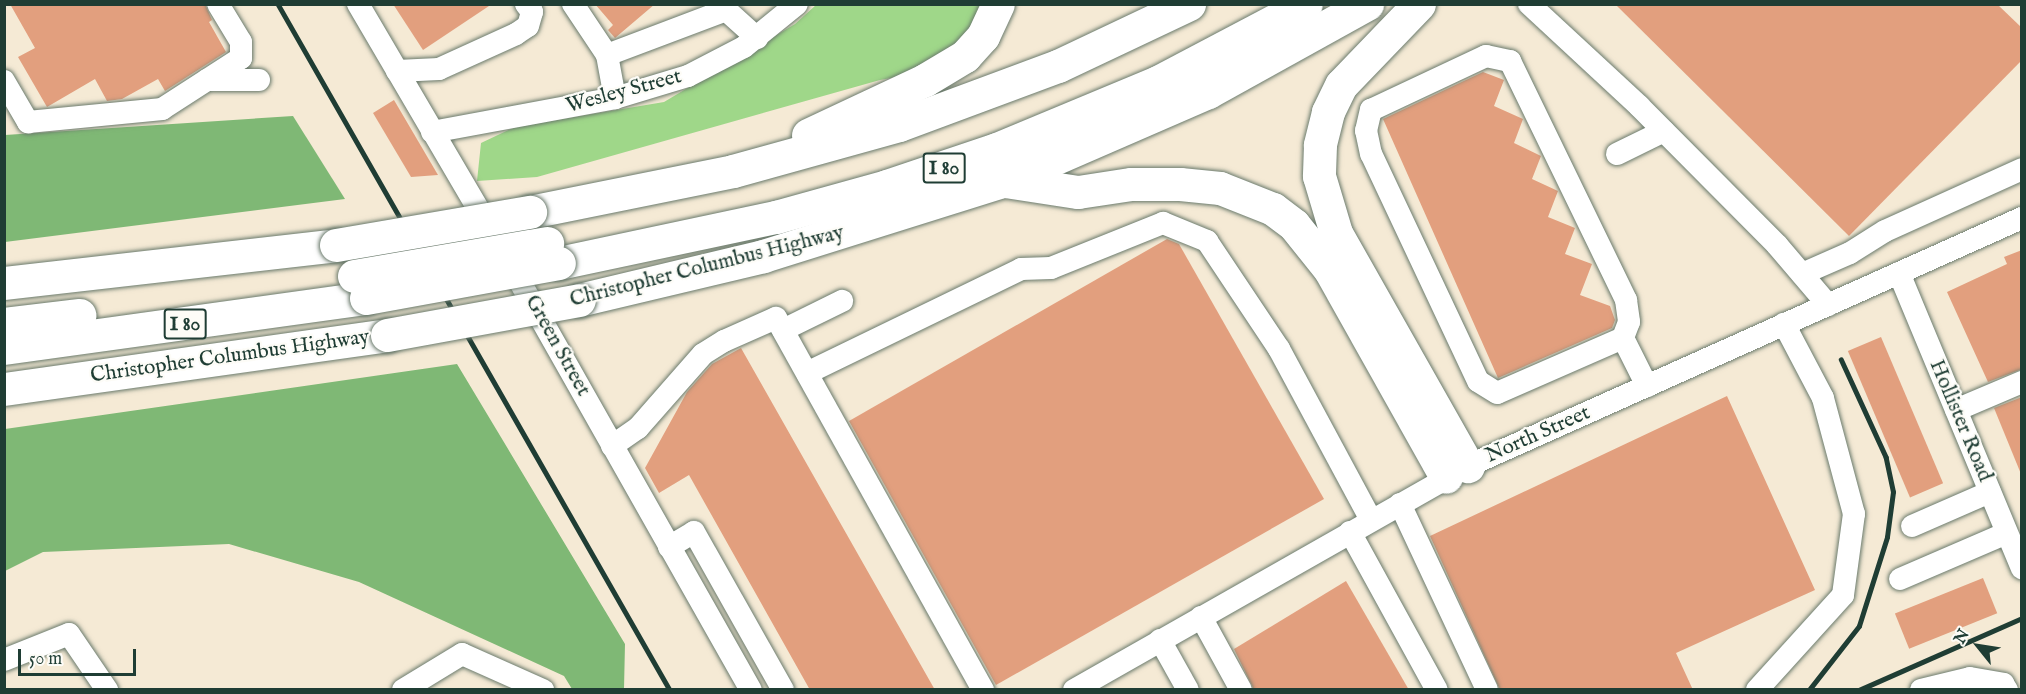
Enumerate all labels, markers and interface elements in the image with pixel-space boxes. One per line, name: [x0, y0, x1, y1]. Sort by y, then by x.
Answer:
street label: Wesley Street: [564, 65, 684, 119]
road number: I 80: [922, 151, 966, 185]
street label: Christopher Columbus Highway: [567, 221, 847, 313]
street label: Green Street: [519, 291, 595, 401]
road number: I 80: [162, 307, 207, 341]
street label: Christopher Columbus Highway: [89, 325, 371, 389]
street label: Hollister Road: [1923, 356, 1997, 486]
street label: North Street: [1482, 401, 1594, 469]
north arrow: [1948, 616, 2008, 676]
text: N: [1950, 626, 1975, 648]
scale bar: [21, 637, 140, 675]
text: 50 m: [29, 648, 62, 671]

